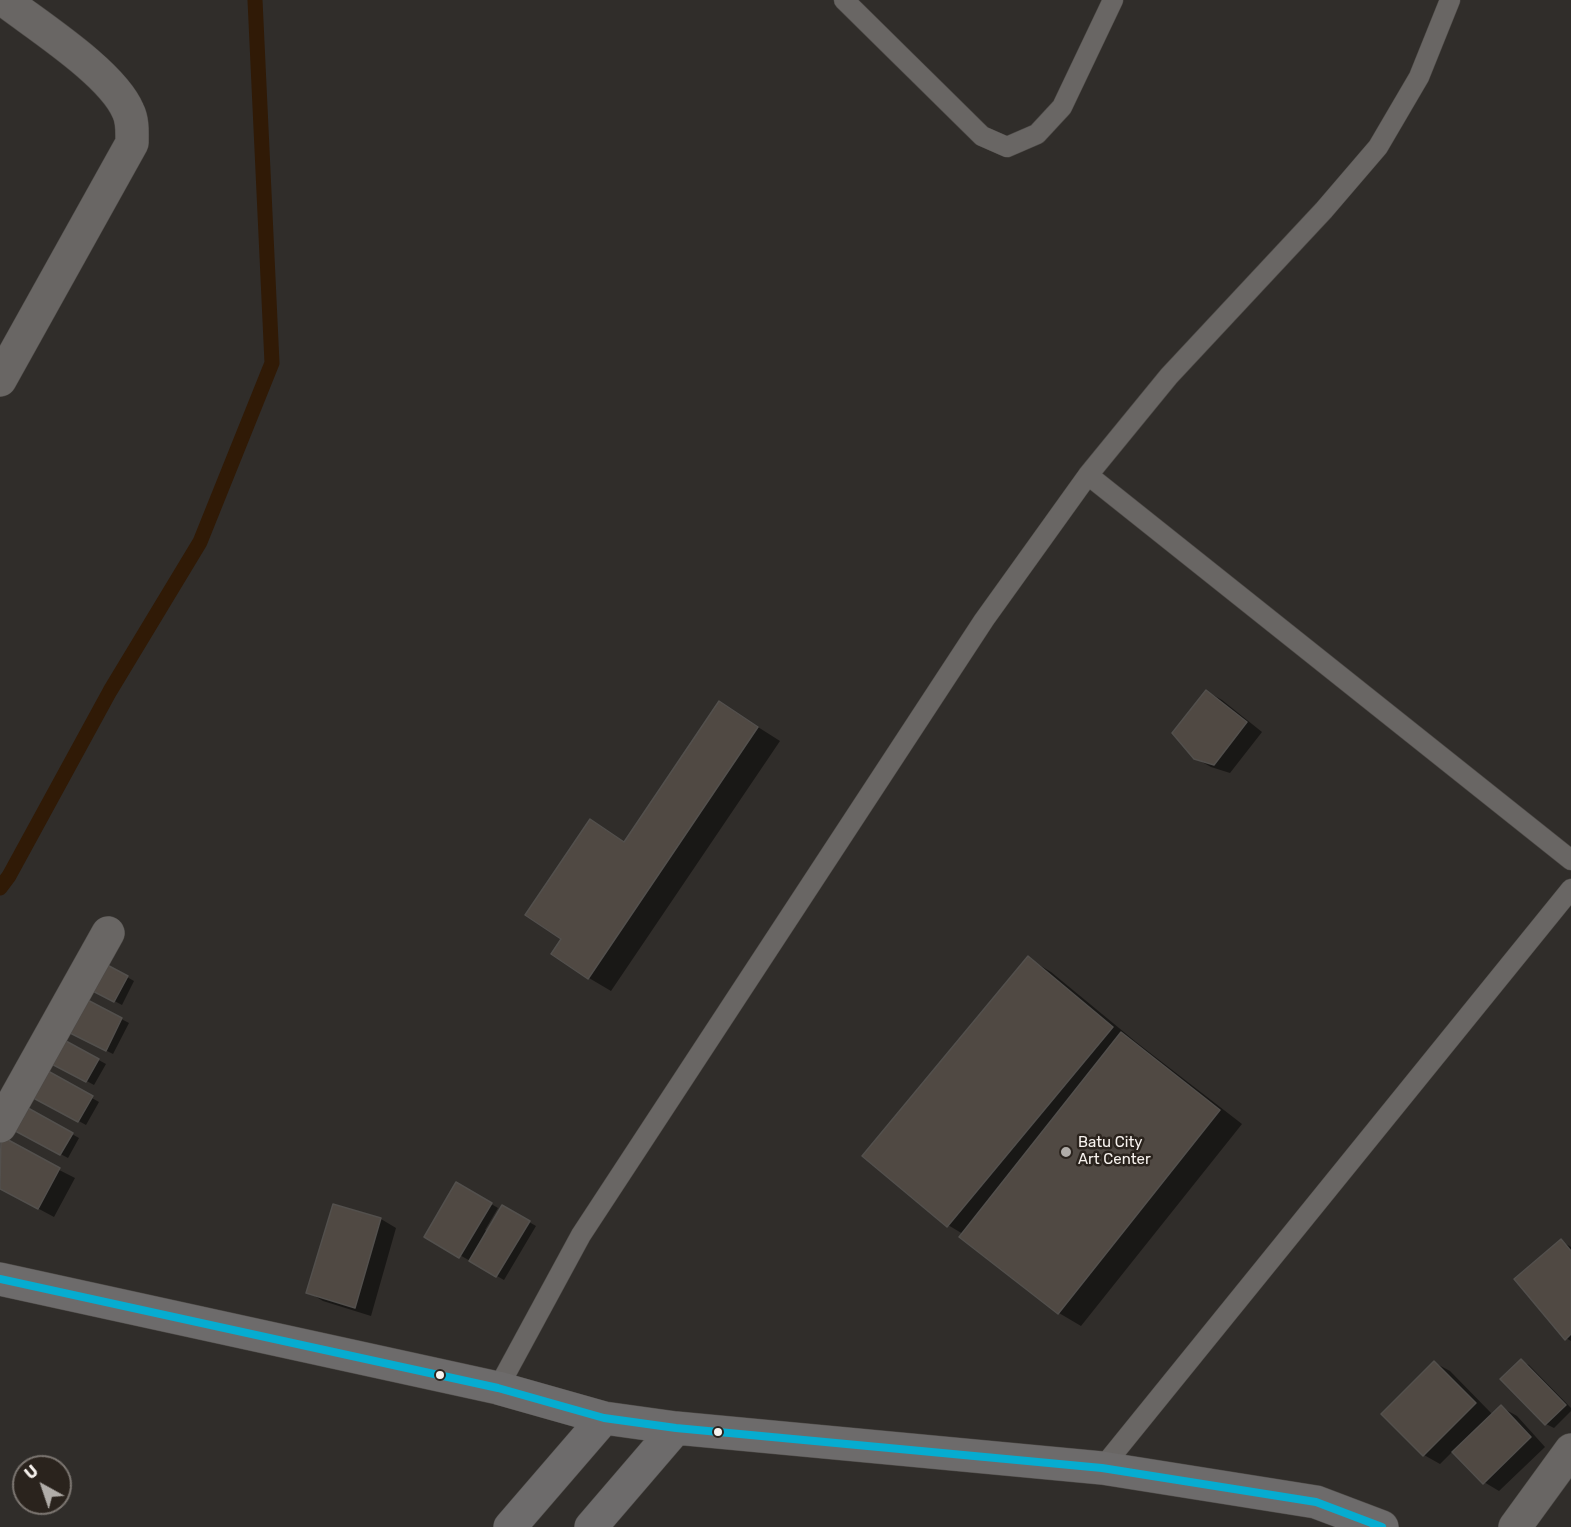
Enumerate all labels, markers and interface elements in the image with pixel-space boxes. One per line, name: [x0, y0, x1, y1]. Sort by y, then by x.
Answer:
place label: Batu City Art Center: [1078, 1134, 1151, 1169]
marker: Batu City Art Center: [1059, 1145, 1073, 1159]
unlabelled marker: [434, 1369, 446, 1381]
unlabelled marker: [712, 1426, 724, 1438]
north arrow: [12, 1455, 72, 1515]
text: U: [21, 1461, 42, 1483]

